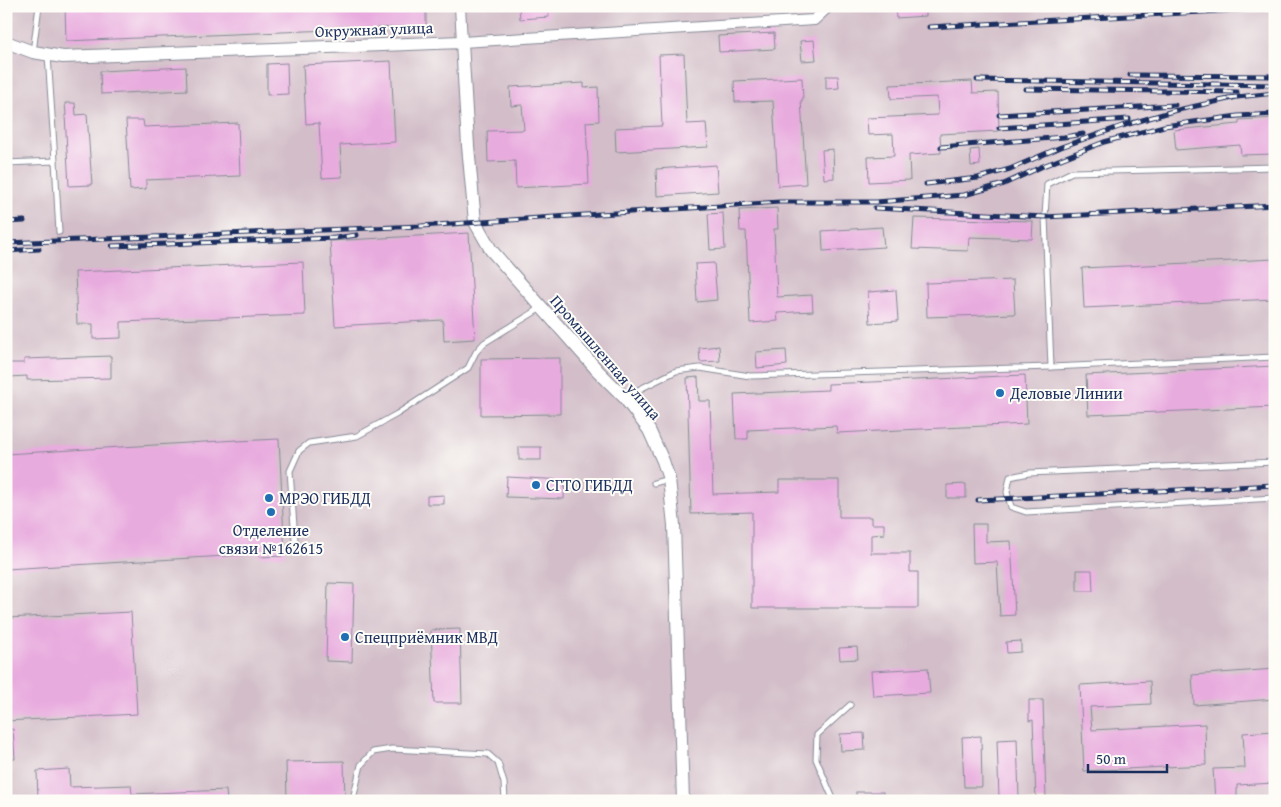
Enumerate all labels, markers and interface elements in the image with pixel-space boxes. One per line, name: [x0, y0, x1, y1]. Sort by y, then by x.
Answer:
street label: Окружная улица: [314, 15, 434, 43]
street label: Промышленная улица: [545, 289, 668, 425]
place label: Деловые Линии: [1009, 381, 1123, 405]
marker: Деловые Линии: [994, 387, 1006, 399]
place label: СГТО ГИБДД: [546, 473, 633, 497]
marker: СГТО ГИБДД: [530, 479, 542, 491]
place label: МРЭО ГИБДД: [279, 486, 371, 510]
marker: МРЭО ГИБДД: [263, 492, 275, 504]
marker: Отделение связи №162615: [265, 506, 277, 518]
place label: Отделение связи №162615: [219, 518, 323, 560]
place label: Спецприёмник МВД: [355, 625, 498, 649]
marker: Спецприёмник МВД: [339, 631, 351, 643]
scale bar: [1088, 742, 1167, 774]
text: 50 m: [1096, 748, 1127, 769]

